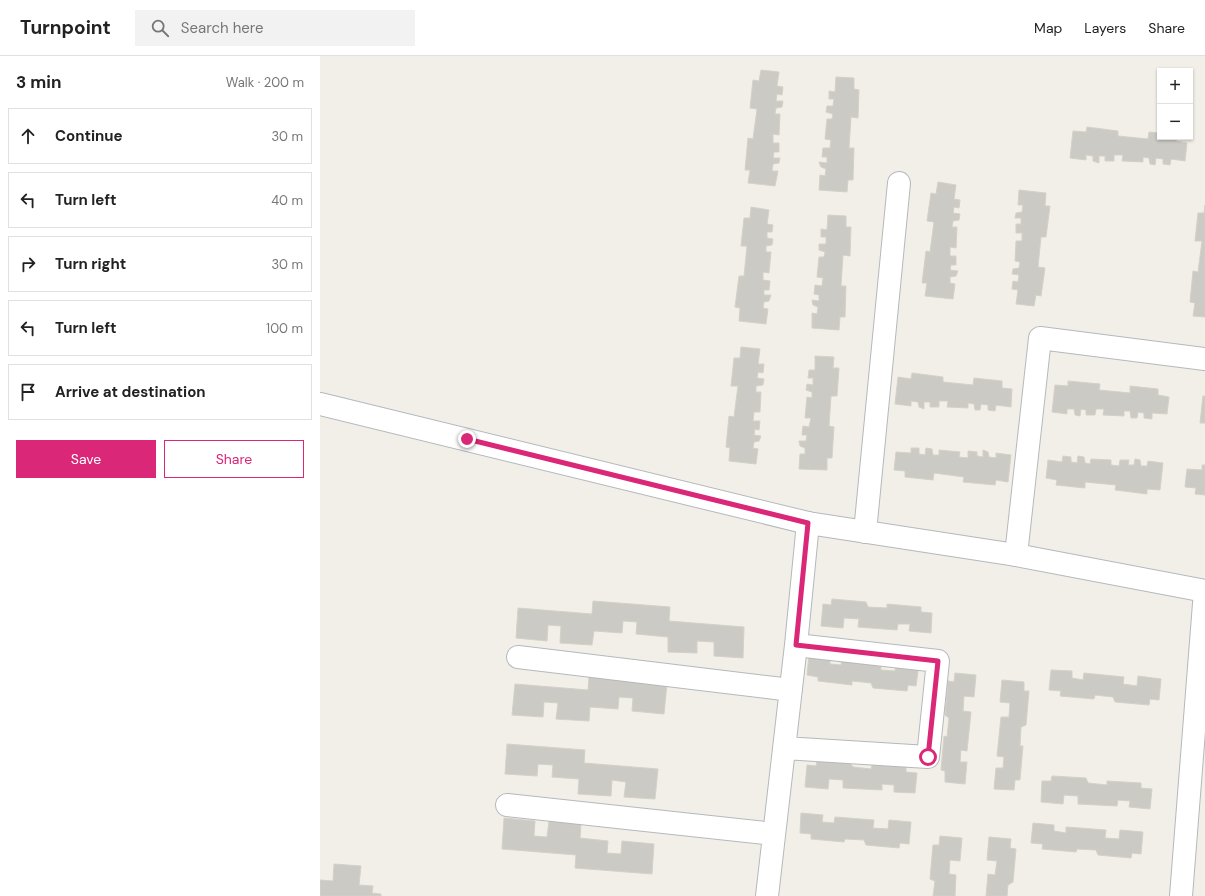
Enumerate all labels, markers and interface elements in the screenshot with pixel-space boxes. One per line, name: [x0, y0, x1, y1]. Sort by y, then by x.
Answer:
search box: [135, 10, 415, 46]
text: Turnpoint: [20, 15, 111, 40]
icon: search: [149, 17, 171, 39]
text: Search here: [181, 18, 264, 38]
text: Map: [1034, 19, 1062, 37]
text: Layers: [1084, 19, 1126, 37]
text: Share: [1148, 19, 1185, 37]
map controls: [1157, 68, 1193, 140]
button: +: [1157, 68, 1193, 104]
text: 3 min: [16, 71, 61, 93]
text: Walk · 200 m: [226, 74, 304, 91]
button: −: [1157, 104, 1193, 140]
icon: ahead: [17, 125, 39, 147]
text: Continue: [55, 126, 123, 146]
text: 30 m: [271, 128, 303, 145]
icon: left: [17, 189, 39, 211]
text: Turn left: [55, 190, 116, 210]
text: 40 m: [271, 192, 303, 209]
icon: right: [17, 253, 39, 275]
text: Turn right: [55, 254, 126, 274]
text: 30 m: [271, 256, 303, 273]
icon: left: [17, 317, 39, 339]
text: Turn left: [55, 318, 116, 338]
text: 100 m: [266, 320, 303, 337]
icon: arrive: [17, 381, 39, 403]
text: Arrive at destination: [55, 382, 206, 402]
route end: [458, 430, 476, 448]
button: Save: [16, 440, 156, 478]
button: Share: [164, 440, 304, 478]
route start: [919, 748, 937, 766]

